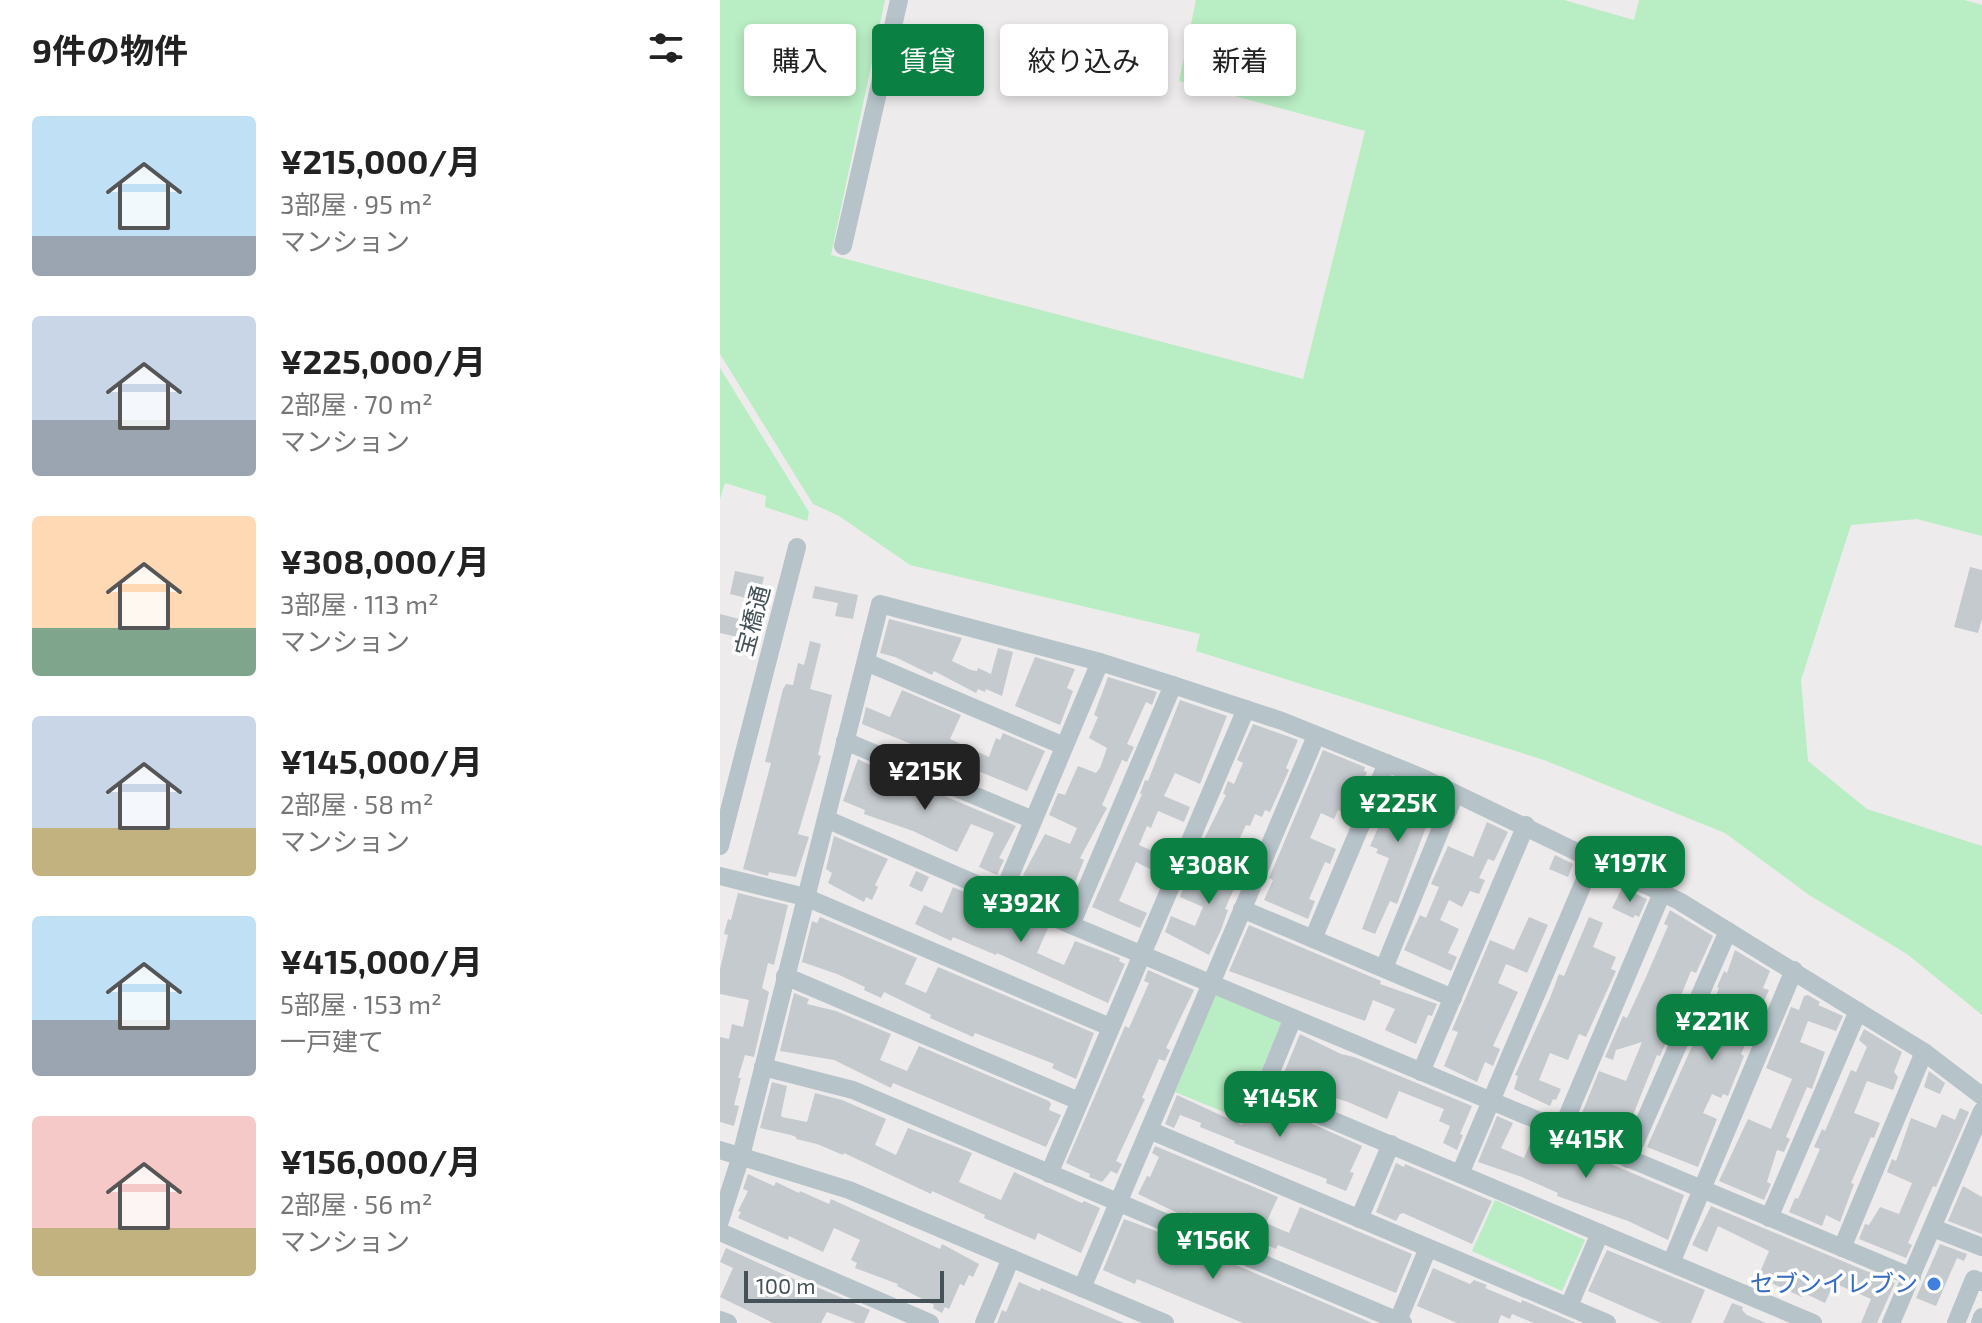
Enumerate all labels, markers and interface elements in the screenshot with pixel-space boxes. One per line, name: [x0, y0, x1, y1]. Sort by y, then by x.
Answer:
chip: 購入: [744, 24, 856, 96]
chip: 賃貸: [872, 24, 984, 96]
chip: 絞り込み: [1000, 24, 1168, 96]
chip: 新着: [1184, 24, 1296, 96]
icon: filters: [644, 26, 688, 70]
text: 9件の物件: [32, 29, 188, 70]
text: ¥215,000/月: [280, 140, 481, 181]
icon: home: [96, 148, 192, 244]
text: 3部屋 · 95 m²: [280, 188, 432, 219]
text: マンション: [280, 225, 410, 256]
text: ¥225,000/月: [280, 340, 486, 381]
icon: home: [96, 348, 192, 444]
text: 2部屋 · 70 m²: [280, 388, 433, 419]
text: マンション: [280, 425, 410, 456]
text: ¥308,000/月: [280, 540, 490, 581]
icon: home: [96, 548, 192, 644]
street label: 宝橋通: [728, 582, 775, 659]
text: 3部屋 · 113 m²: [280, 588, 439, 619]
text: マンション: [280, 625, 410, 656]
text: ¥145,000/月: [280, 740, 483, 781]
pin: ¥215K: [869, 744, 981, 812]
icon: home: [96, 748, 192, 844]
text: ¥215K: [888, 754, 962, 785]
pin: ¥225K: [1342, 776, 1454, 844]
text: ¥225K: [1359, 786, 1437, 817]
text: 2部屋 · 58 m²: [280, 788, 433, 819]
text: マンション: [280, 825, 410, 856]
pin: ¥197K: [1574, 836, 1686, 904]
pin: ¥308K: [1153, 838, 1265, 906]
text: ¥197K: [1593, 846, 1667, 877]
text: ¥308K: [1168, 848, 1250, 879]
pin: ¥392K: [965, 876, 1077, 944]
text: ¥392K: [982, 886, 1060, 917]
text: ¥415,000/月: [280, 940, 483, 981]
icon: home: [96, 948, 192, 1044]
text: 5部屋 · 153 m²: [280, 988, 442, 1019]
pin: ¥221K: [1656, 994, 1768, 1062]
text: ¥221K: [1674, 1004, 1750, 1035]
text: 一戸建て: [280, 1025, 384, 1056]
pin: ¥145K: [1224, 1071, 1336, 1139]
text: ¥145K: [1242, 1081, 1318, 1112]
pin: ¥415K: [1530, 1112, 1642, 1180]
text: ¥415K: [1548, 1122, 1624, 1153]
text: ¥156,000/月: [280, 1140, 481, 1181]
icon: home: [96, 1148, 192, 1244]
text: 2部屋 · 56 m²: [280, 1188, 433, 1219]
pin: ¥156K: [1157, 1213, 1269, 1281]
text: ¥156K: [1176, 1223, 1250, 1254]
text: マンション: [280, 1225, 410, 1256]
scale bar: [744, 1267, 944, 1303]
place label: セブンイレブン: [1750, 1268, 1918, 1297]
text: 100 m: [756, 1272, 815, 1298]
marker: セブンイレブン: [1925, 1275, 1943, 1293]

